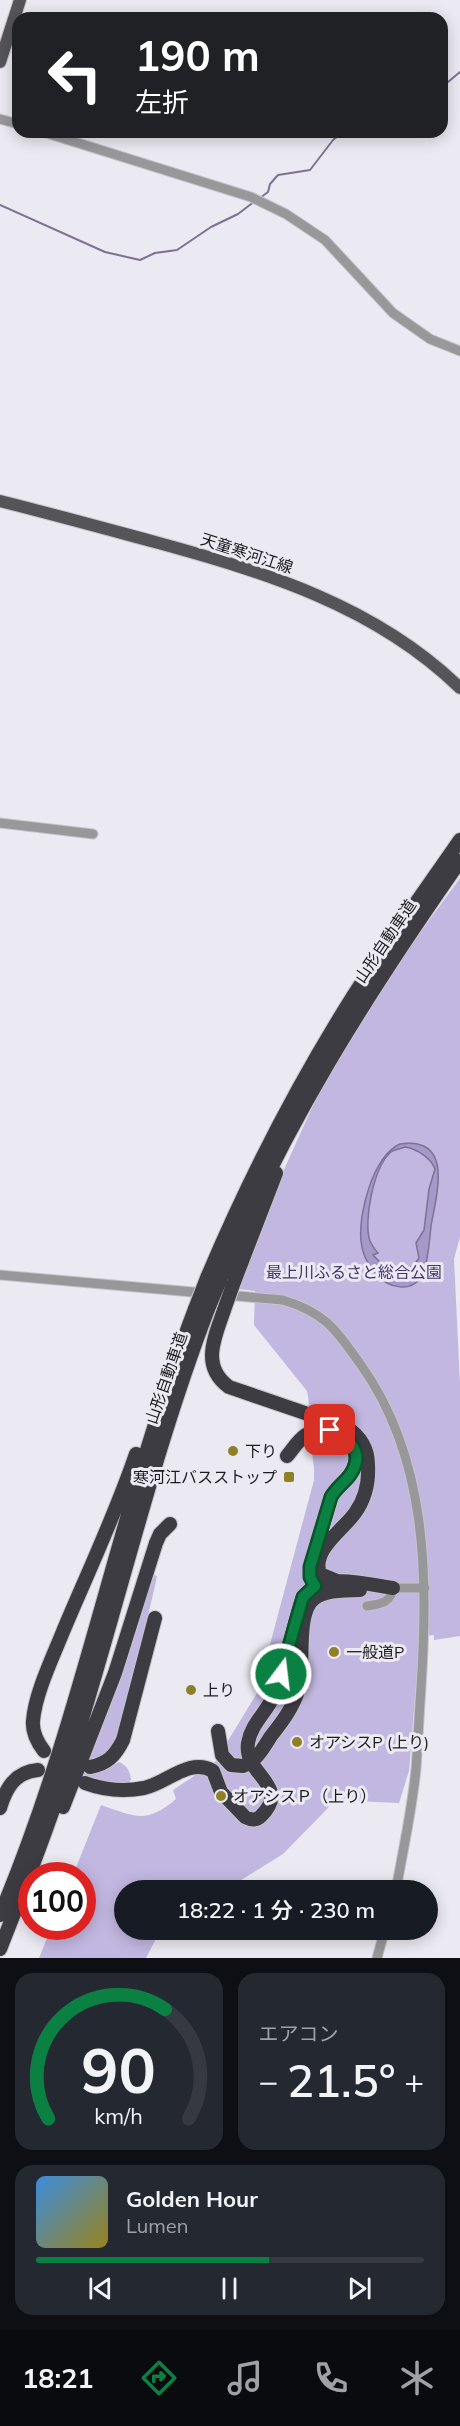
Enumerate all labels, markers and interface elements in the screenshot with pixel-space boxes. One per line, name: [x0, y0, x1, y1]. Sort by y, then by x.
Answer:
text: 190 m: [135, 29, 260, 82]
icon: left: [36, 36, 114, 114]
text: 左折: [135, 85, 189, 119]
street label: 天童寒河江線: [198, 529, 296, 577]
street label: 山形自動車道: [350, 896, 420, 986]
park label: 最上川ふるさと総合公園: [266, 1262, 442, 1282]
street label: 山形自動車道: [141, 1329, 191, 1427]
pin: [304, 1404, 355, 1455]
icon: arrive: [313, 1413, 346, 1446]
place label: 下り: [245, 1441, 277, 1461]
marker: 下り: [226, 1444, 240, 1458]
place label: 寒河江バスストップ: [133, 1467, 277, 1487]
marker: 寒河江バスストップ: [282, 1470, 296, 1484]
position arrow: [249, 1642, 313, 1706]
place label: 一般道P: [346, 1642, 404, 1662]
marker: 一般道P: [327, 1645, 341, 1659]
place label: 上り: [203, 1680, 235, 1700]
marker: 上り: [184, 1683, 198, 1697]
place label: オアシスP (上り): [309, 1732, 429, 1752]
marker: オアシスP (上り): [290, 1735, 304, 1749]
place label: オアシスＰ（上り）: [233, 1786, 376, 1806]
marker: オアシスＰ（上り）: [214, 1789, 228, 1803]
speed limit sign: 100: [18, 1862, 96, 1940]
text: 18:22 · 1 分 · 230 m: [177, 1896, 375, 1924]
text: エアコン: [259, 2021, 339, 2046]
text: 90: [81, 2030, 156, 2109]
text: 21.5°: [287, 2052, 396, 2108]
text: −: [259, 2060, 278, 2101]
text: +: [404, 2060, 424, 2101]
text: km/h: [94, 2102, 143, 2129]
text: Golden Hour: [126, 2185, 258, 2213]
text: Lumen: [126, 2213, 188, 2238]
icon: previous: [84, 2272, 117, 2305]
icon: pause: [213, 2272, 246, 2305]
icon: next: [343, 2272, 376, 2305]
icon: directions: [138, 2357, 180, 2399]
icon: music: [224, 2357, 266, 2399]
icon: phone: [310, 2357, 352, 2399]
icon: climate: [396, 2357, 438, 2399]
text: 18:21: [22, 2361, 94, 2395]

